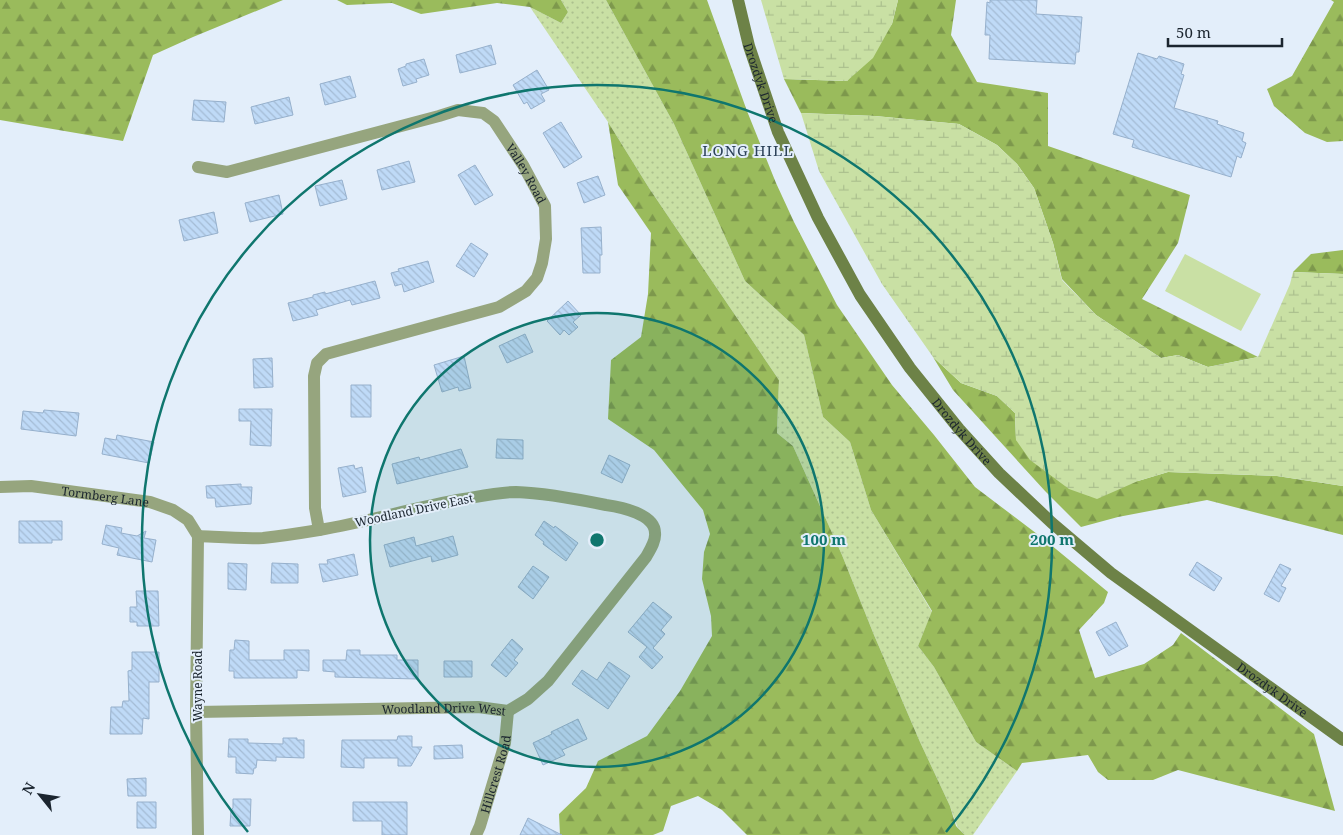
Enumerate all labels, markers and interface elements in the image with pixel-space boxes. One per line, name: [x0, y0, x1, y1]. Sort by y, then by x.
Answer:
scale bar: [1168, 15, 1282, 47]
text: 50 m: [1176, 22, 1211, 42]
street label: Drozdyk Drive: [740, 40, 783, 125]
street label: Valley Road: [502, 140, 551, 207]
district label: LONG HILL: [702, 140, 794, 160]
street label: Drozdyk Drive: [929, 394, 996, 468]
street label: Tormberg Lane: [60, 482, 150, 510]
street label: Woodland Drive East: [353, 489, 475, 531]
text: 100 m: [802, 529, 846, 549]
text: 200 m: [1030, 529, 1074, 549]
centre of rings: [588, 531, 606, 549]
street label: Wayne Road: [189, 650, 206, 722]
street label: Drozdyk Drive: [1234, 658, 1311, 721]
street label: Woodland Drive West: [382, 698, 507, 719]
street label: Hillcrest Road: [476, 734, 514, 815]
north arrow: [15, 770, 65, 820]
text: N: [17, 779, 39, 798]

